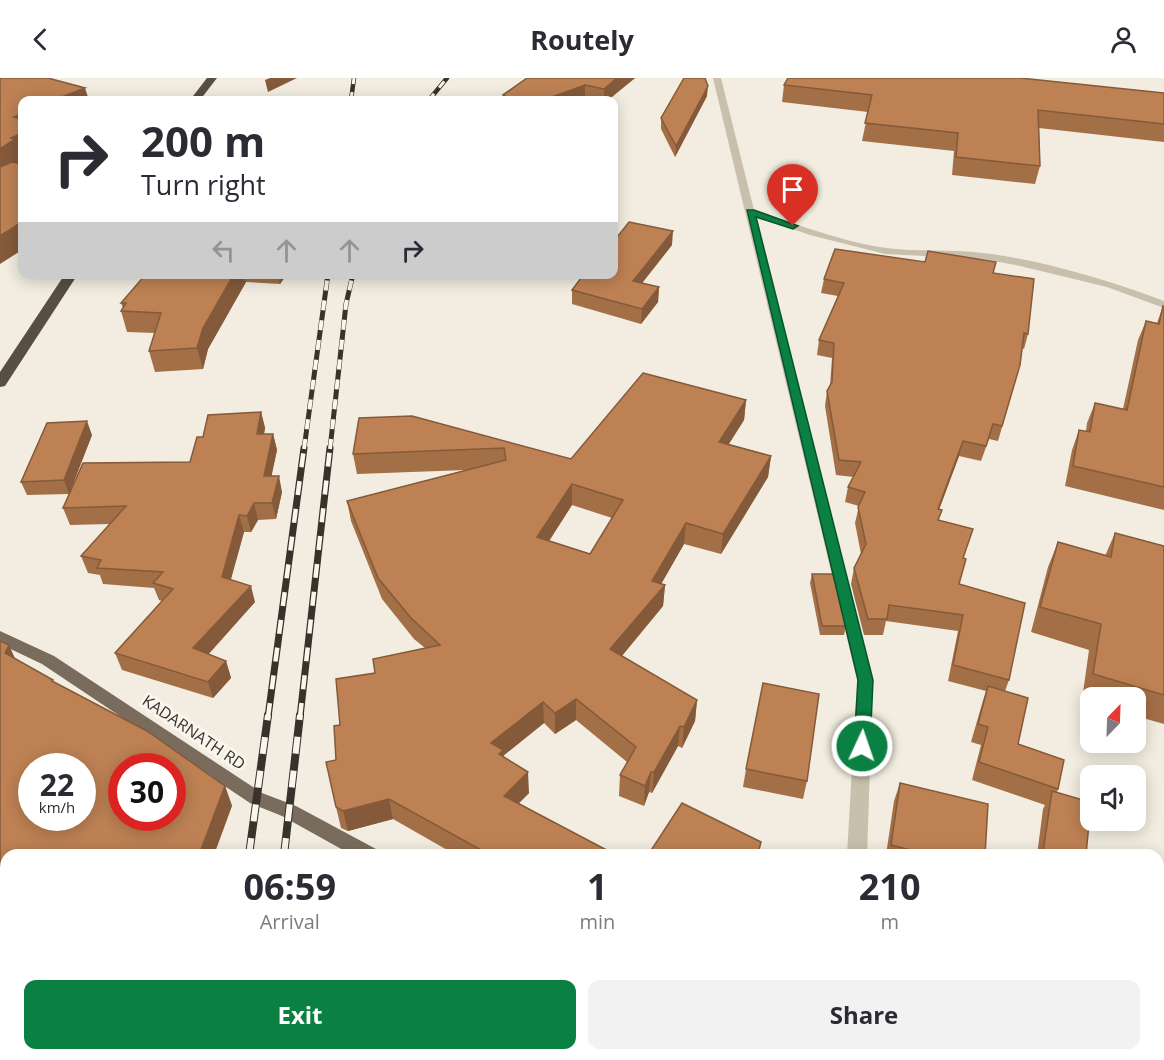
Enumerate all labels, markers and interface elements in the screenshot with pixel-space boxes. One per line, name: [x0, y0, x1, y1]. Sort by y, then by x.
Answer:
text: Routely: [530, 21, 634, 58]
icon: back: [24, 23, 57, 56]
icon: person: [1107, 23, 1140, 56]
text: 200 m: [141, 112, 265, 169]
icon: right: [42, 120, 120, 198]
pin: [767, 164, 818, 226]
text: Turn right: [141, 166, 266, 203]
icon: arrive: [776, 173, 809, 206]
icon: left: [207, 234, 240, 267]
icon: ahead: [270, 234, 303, 267]
icon: ahead: [333, 234, 366, 267]
icon: right: [396, 234, 429, 267]
north arrow: [1080, 687, 1146, 753]
map controls: [1080, 687, 1146, 831]
street label: KADARNATH RD: [138, 689, 250, 775]
position arrow: [830, 714, 894, 778]
speed limit sign: 30: [108, 753, 186, 831]
text: 22: [40, 764, 74, 805]
button: sound: [1080, 765, 1146, 831]
text: km/h: [39, 797, 75, 817]
text: 06:59: [243, 862, 336, 911]
text: 1: [587, 862, 608, 911]
text: 210: [859, 862, 921, 911]
text: Arrival: [260, 908, 320, 935]
text: min: [579, 908, 615, 935]
text: m: [880, 908, 899, 935]
button: Exit: [24, 980, 576, 1049]
button: Share: [588, 980, 1140, 1049]

